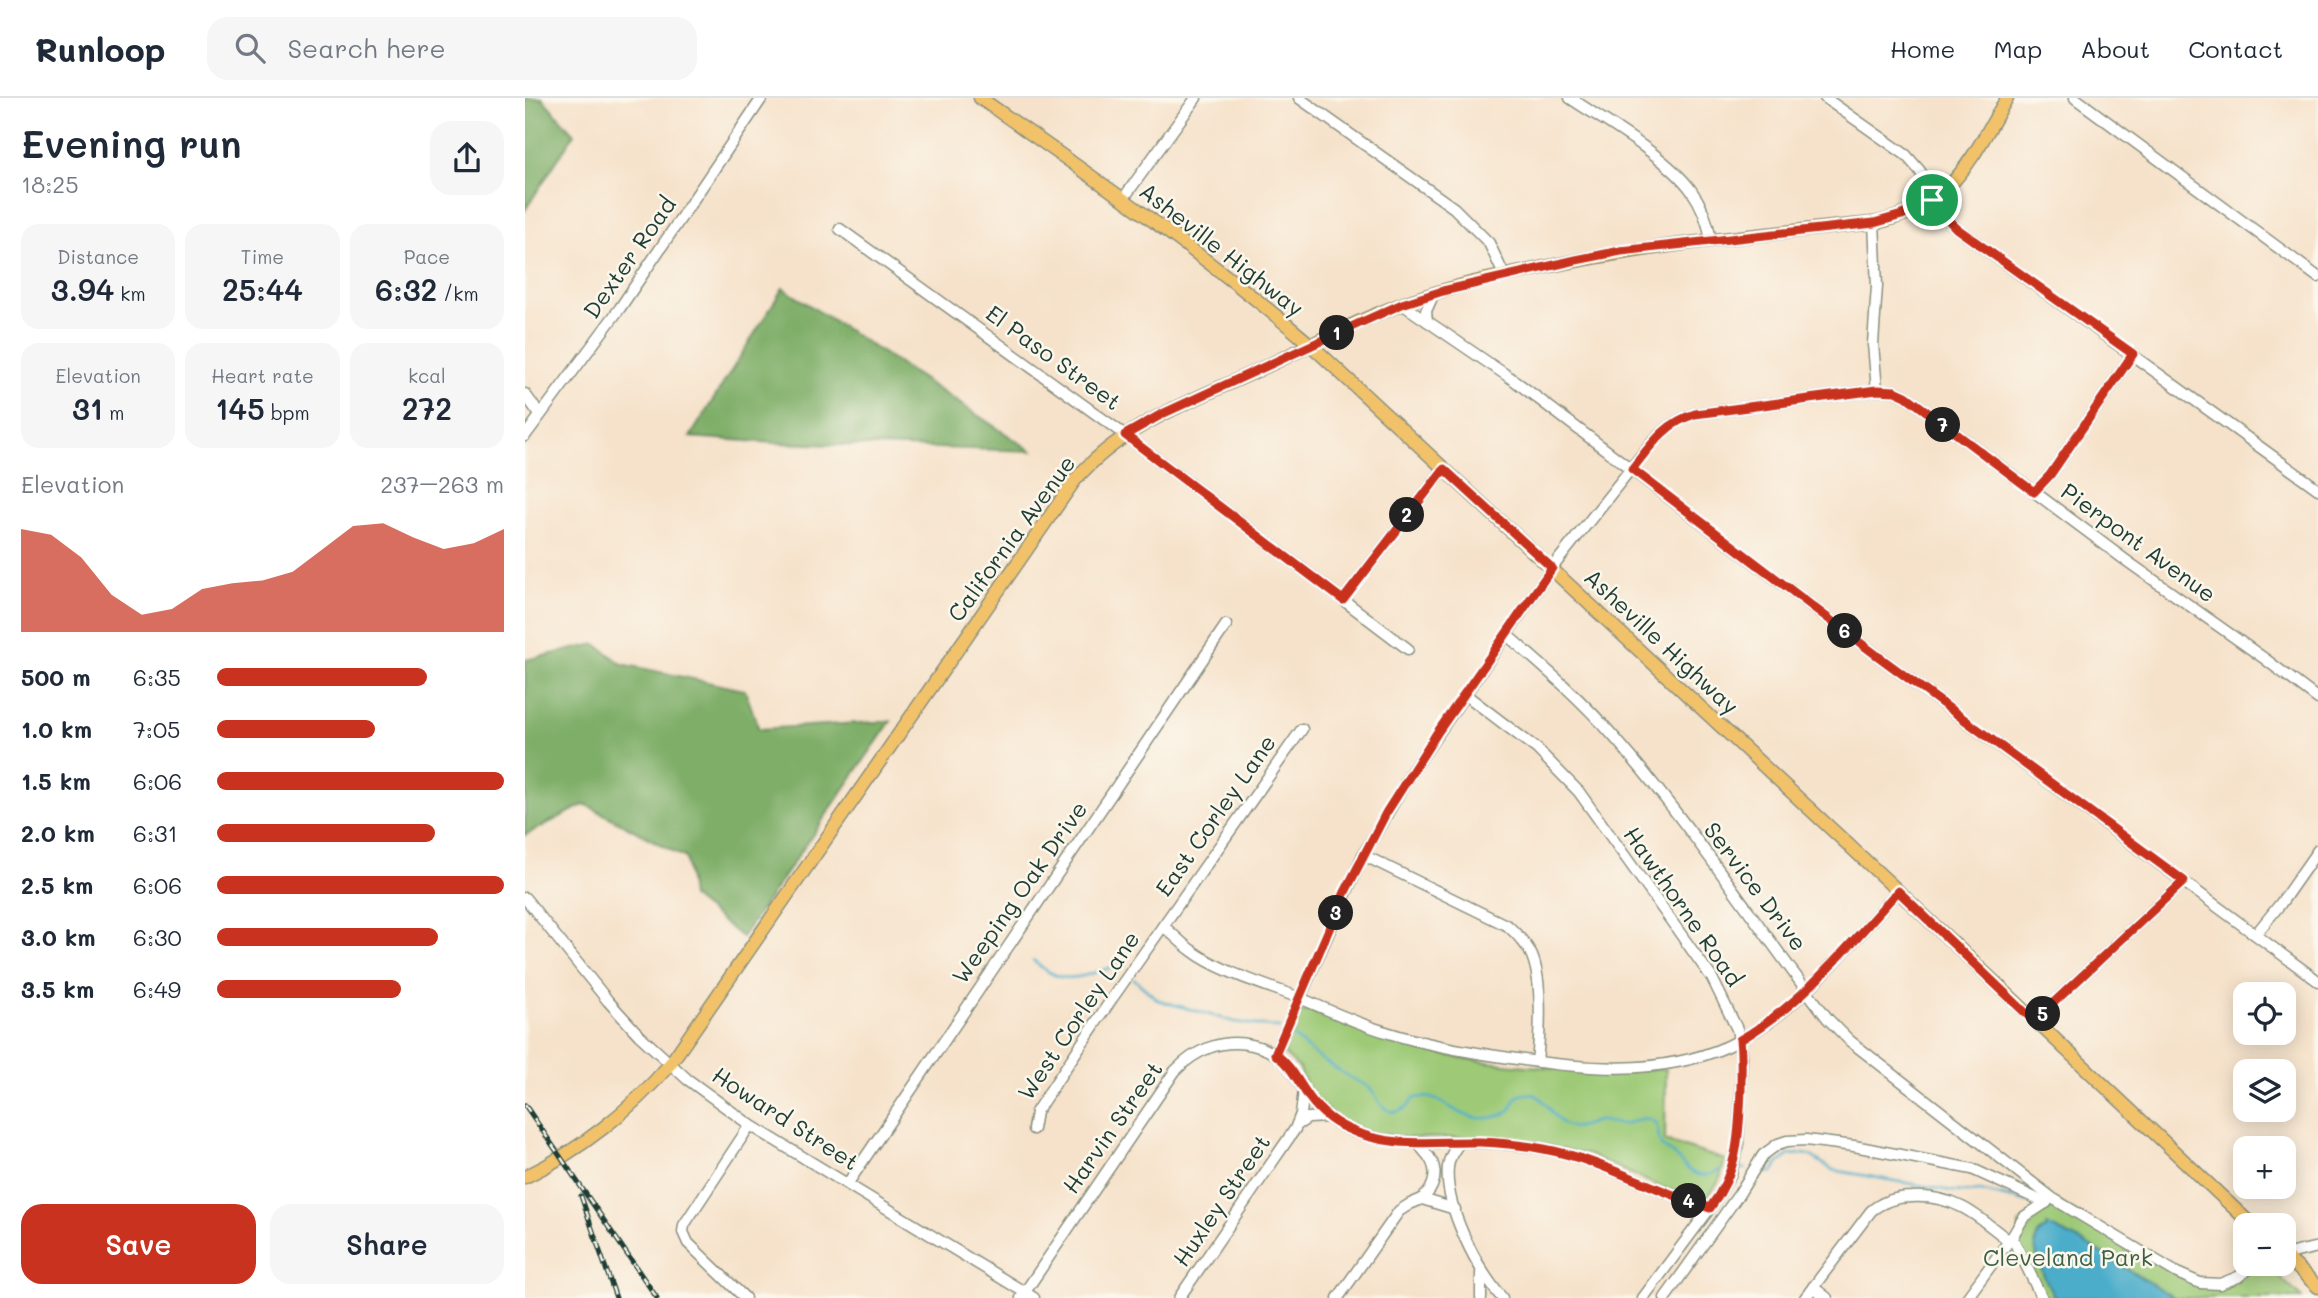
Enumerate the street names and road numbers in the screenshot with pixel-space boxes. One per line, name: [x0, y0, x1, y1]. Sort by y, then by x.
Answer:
street label: Asheville Highway: [1134, 175, 1310, 323]
street label: Dexter Road: [576, 190, 682, 324]
street label: El Paso Street: [980, 298, 1128, 416]
street label: California Avenue: [940, 449, 1082, 627]
street label: Pierpont Avenue: [2056, 476, 2222, 608]
street label: Asheville Highway: [1578, 562, 1746, 720]
street label: East Corley Lane: [1148, 728, 1282, 902]
street label: Weeping Oak Drive: [945, 795, 1093, 989]
street label: Service Drive: [1698, 816, 1814, 956]
street label: Hawthorne Road: [1618, 820, 1750, 992]
street label: West Corley Lane: [1010, 925, 1146, 1105]
street label: Harvin Street: [1055, 1055, 1169, 1199]
street label: Howard Street: [707, 1059, 865, 1177]
street label: Huxley Street: [1166, 1128, 1276, 1272]

